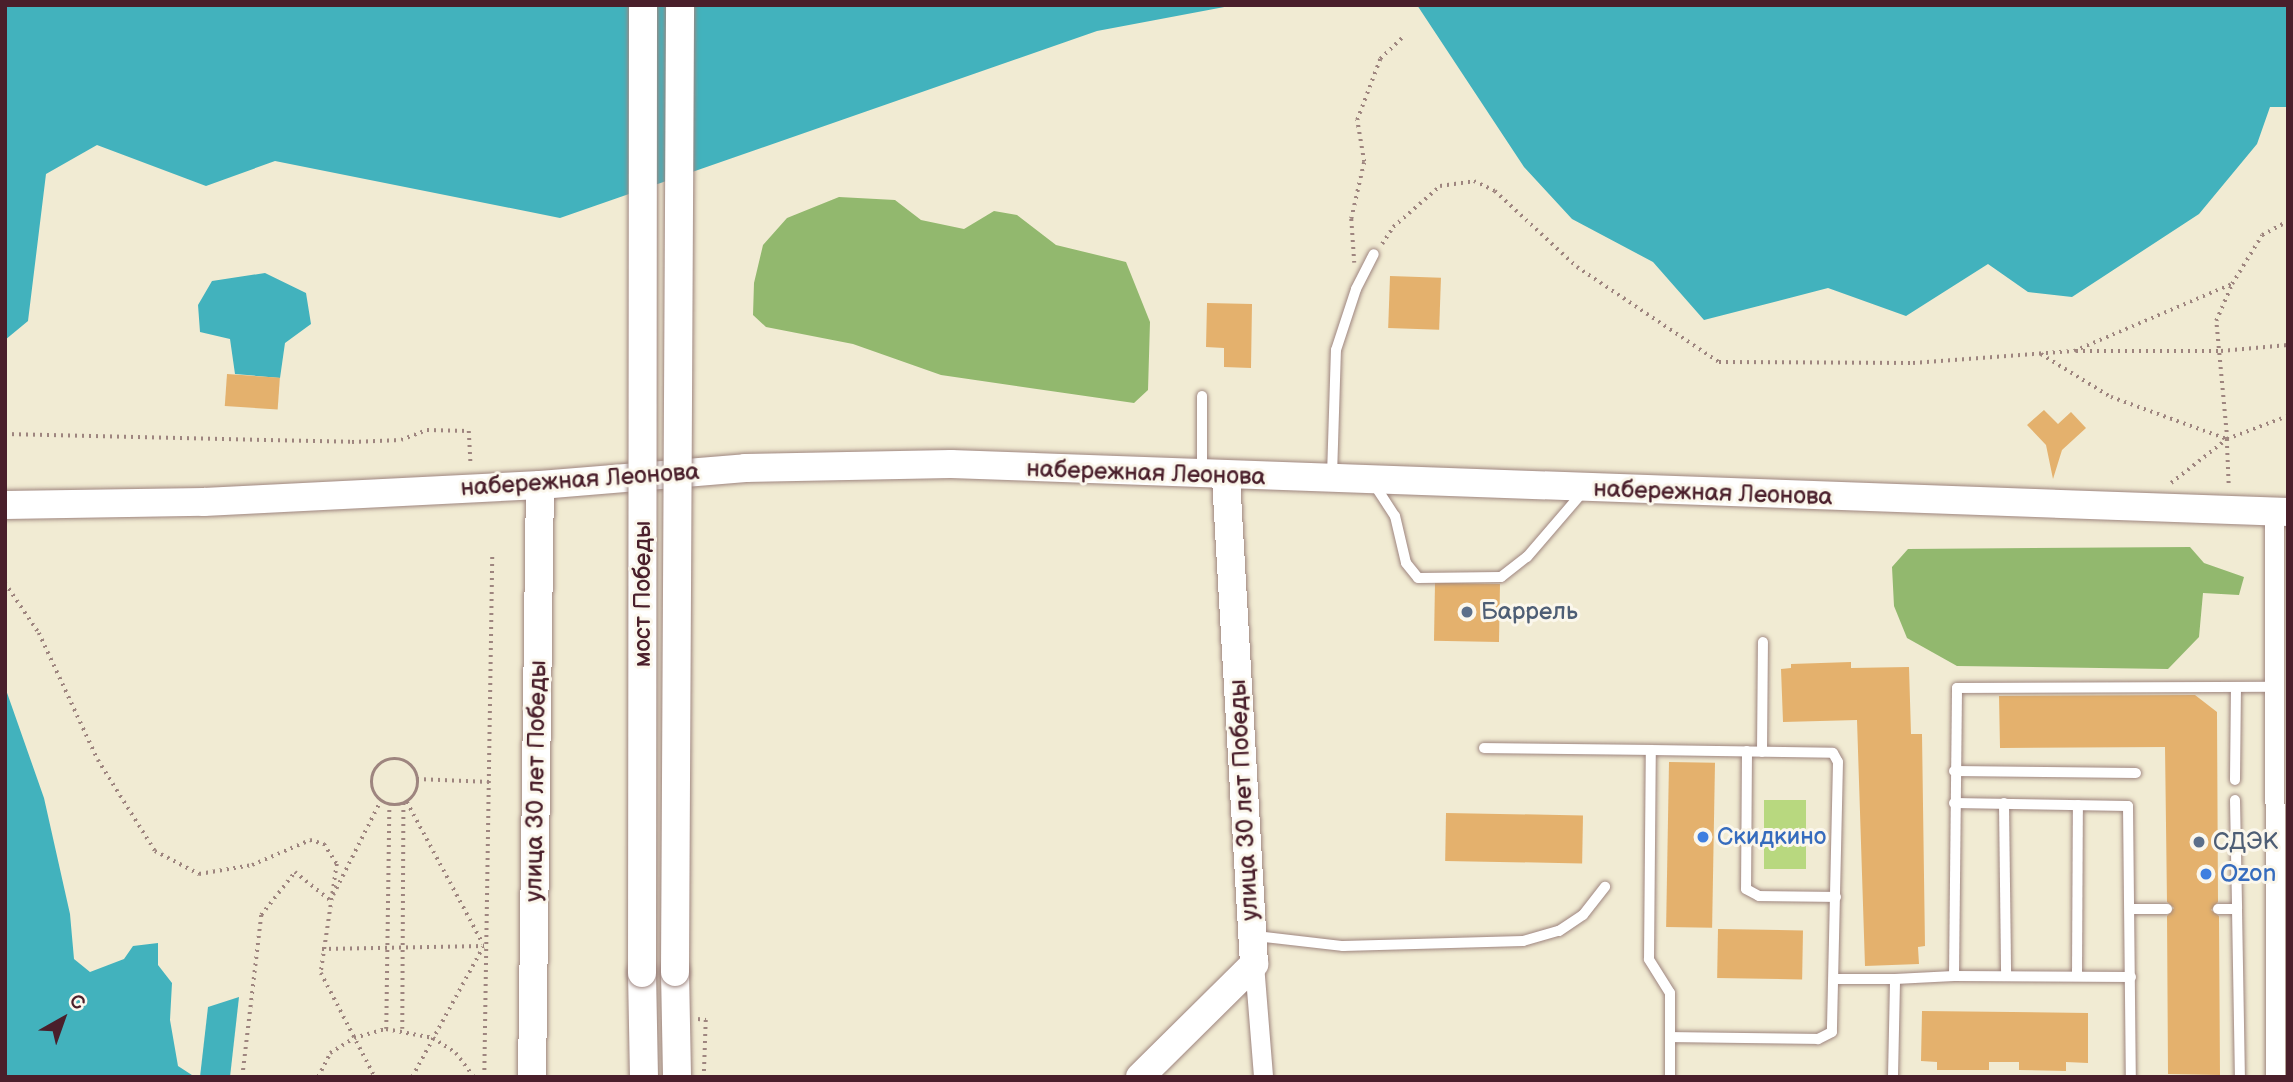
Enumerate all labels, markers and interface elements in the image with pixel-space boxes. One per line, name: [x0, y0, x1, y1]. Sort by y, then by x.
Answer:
street label: набережная Леонова: [1026, 454, 1266, 492]
street label: набережная Леонова: [460, 457, 700, 503]
street label: набережная Леонова: [1593, 474, 1833, 512]
street label: мост Победы: [629, 521, 657, 667]
place label: Баррель: [1481, 598, 1578, 626]
marker: Баррель: [1459, 604, 1475, 620]
street label: улица 30 лет Победы: [519, 660, 553, 902]
street label: улица 30 лет Победы: [1223, 679, 1265, 921]
place label: Скидкино: [1717, 823, 1826, 851]
place label: СДЭК: [2213, 828, 2278, 856]
marker: Скидкино: [1695, 829, 1711, 845]
marker: СДЭК: [2191, 834, 2207, 850]
place label: Ozon: [2220, 860, 2276, 888]
marker: Ozon: [2198, 866, 2214, 882]
north arrow: [28, 984, 98, 1054]
text: С: [64, 989, 89, 1016]

